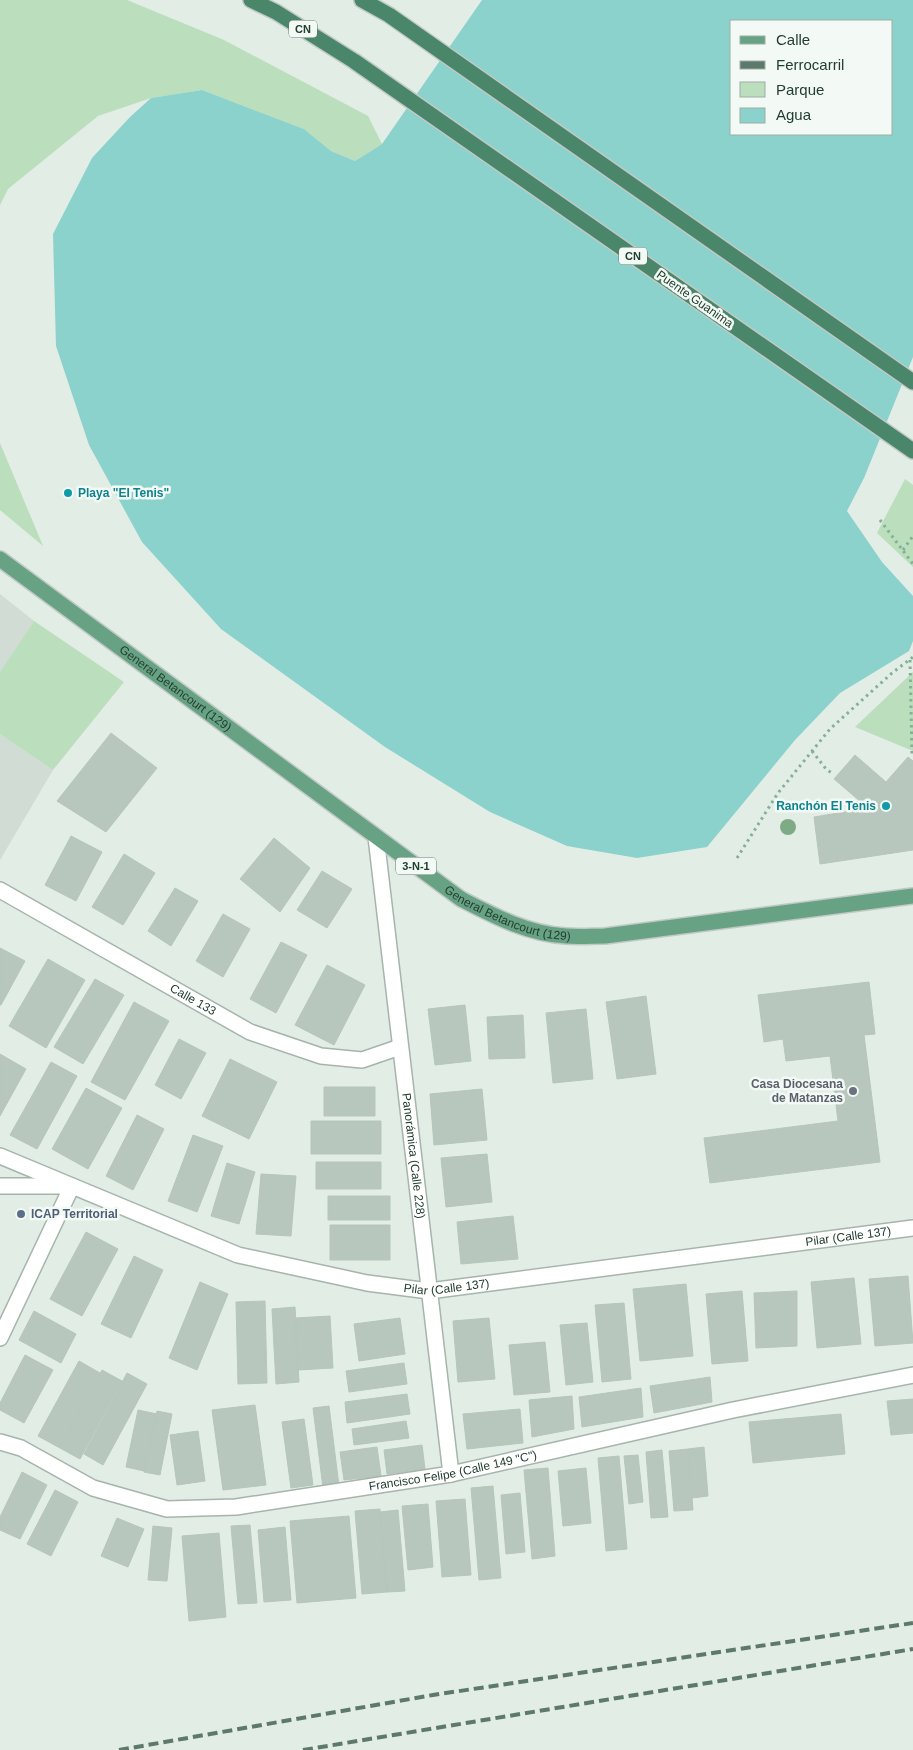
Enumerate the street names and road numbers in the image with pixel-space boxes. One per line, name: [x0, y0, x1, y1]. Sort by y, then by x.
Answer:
road number: CN: [289, 20, 317, 38]
road number: CN: [619, 248, 647, 264]
street label: Puente Guanima: [654, 267, 736, 331]
street label: General Betancourt (129): [117, 643, 234, 734]
road number: 3-N-1: [396, 858, 436, 874]
street label: General Betancourt (129): [442, 882, 571, 943]
street label: Calle 133: [167, 981, 219, 1018]
street label: Panorámica (Calle 228): [399, 1092, 428, 1219]
street label: Pilar (Calle 137): [805, 1224, 892, 1249]
street label: Pilar (Calle 137): [403, 1276, 490, 1298]
street label: Francisco Felipe (Calle 149 "C"): [368, 1448, 538, 1494]

